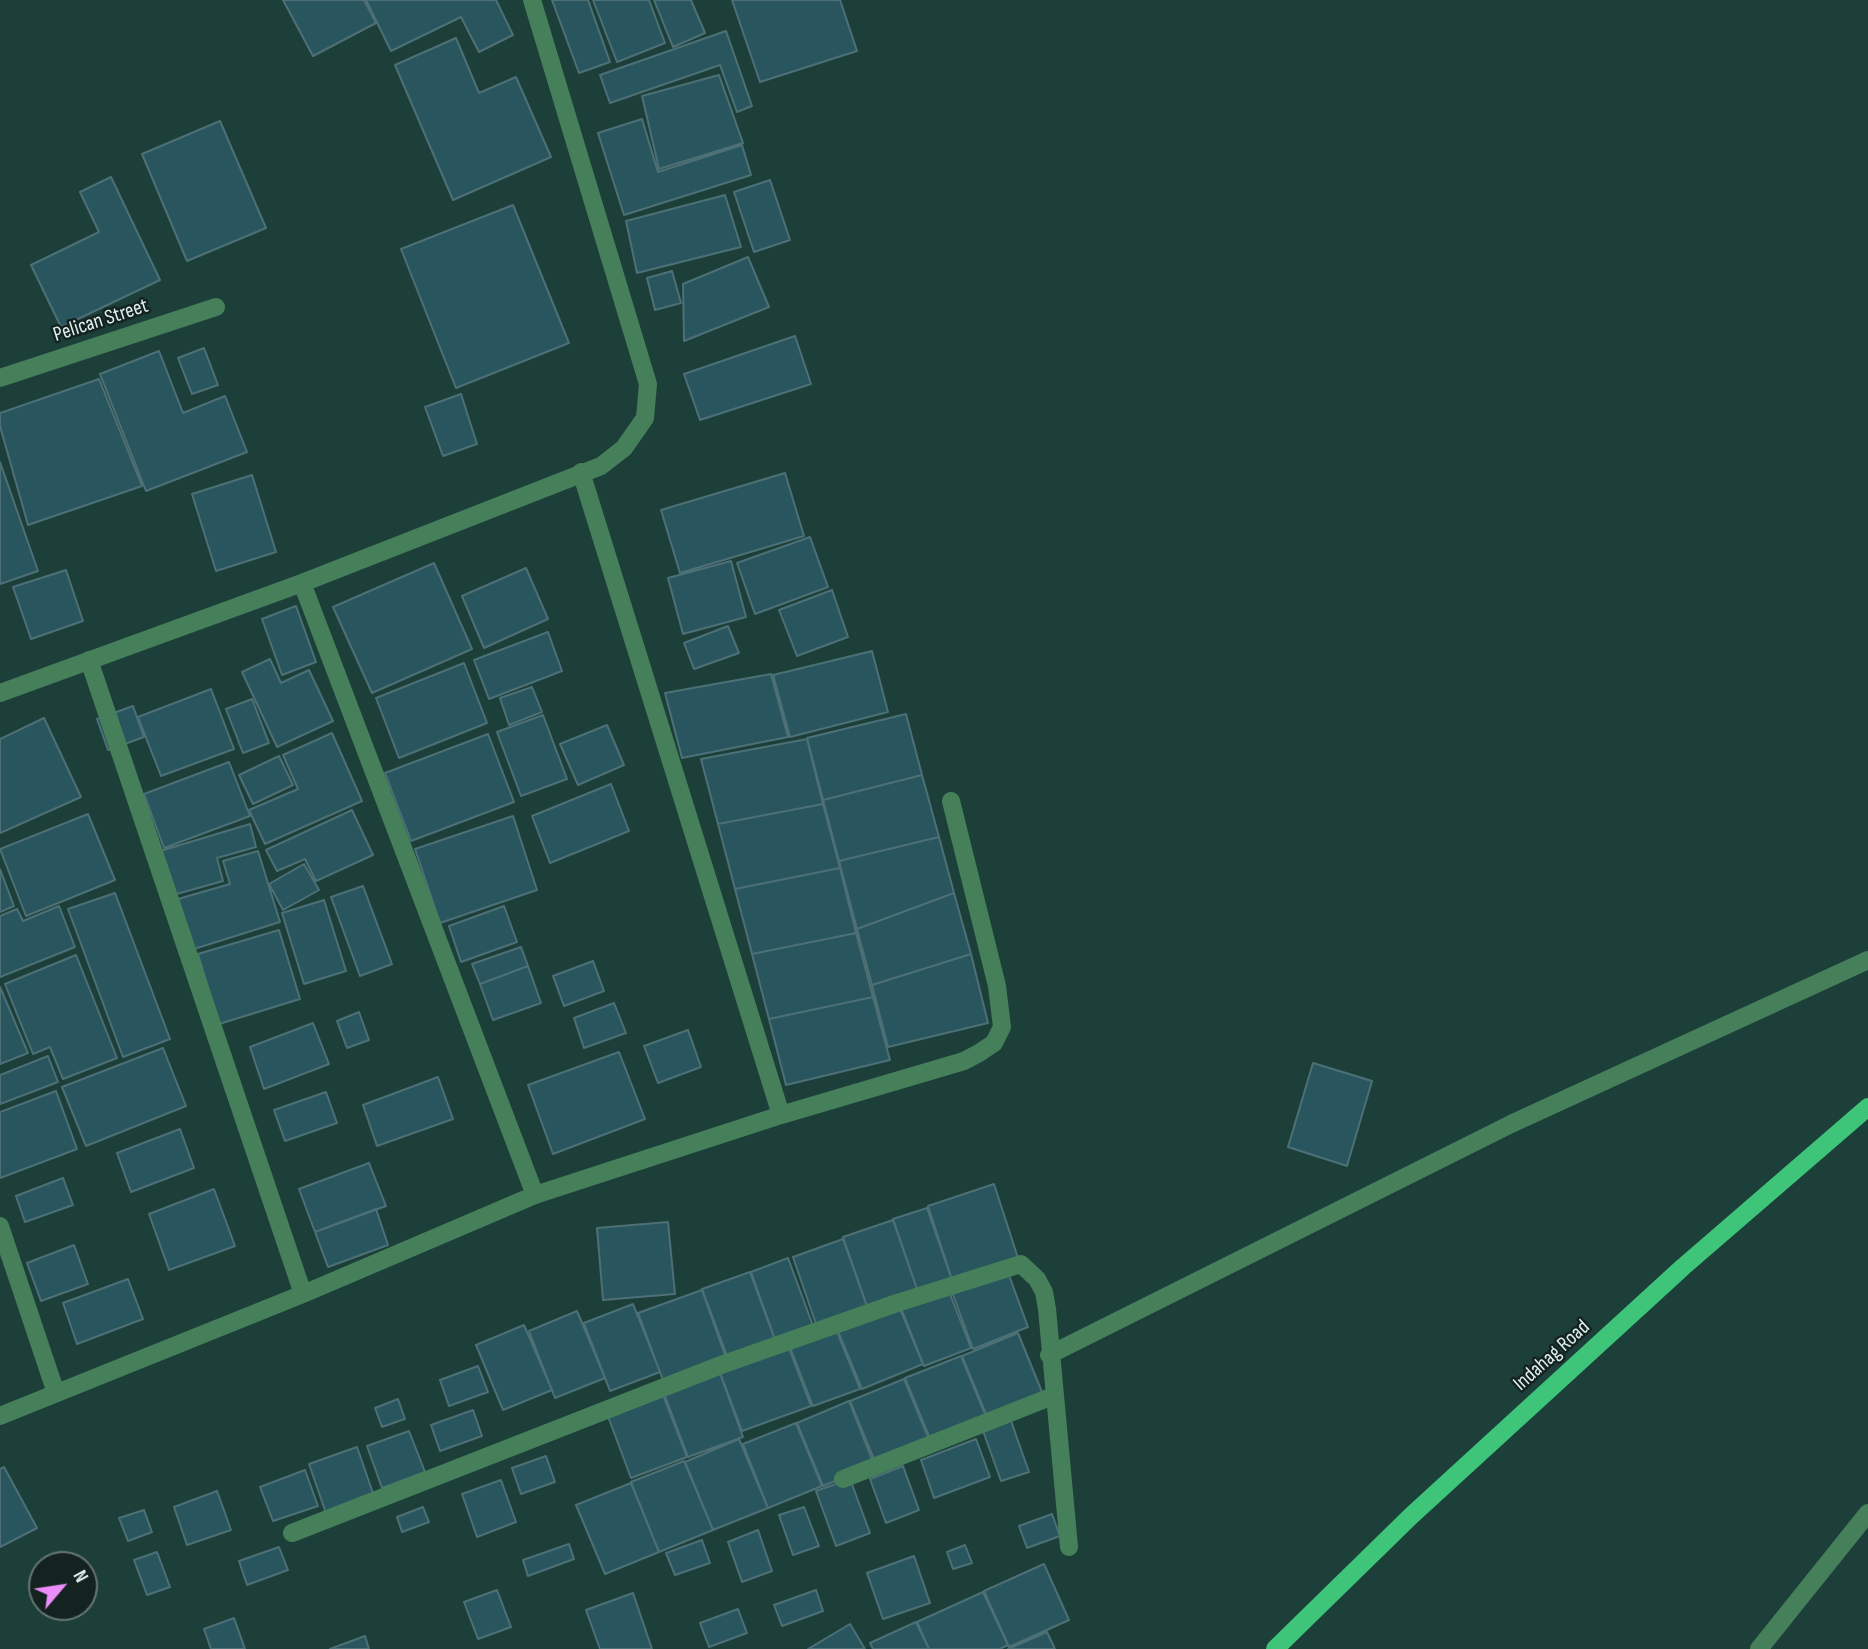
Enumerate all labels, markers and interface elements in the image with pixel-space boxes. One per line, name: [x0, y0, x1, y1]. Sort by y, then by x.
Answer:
street label: Pelican Street: [50, 294, 152, 348]
street label: Indahag Road: [1509, 1315, 1595, 1397]
north arrow: [28, 1551, 98, 1621]
text: N: [68, 1567, 93, 1587]

